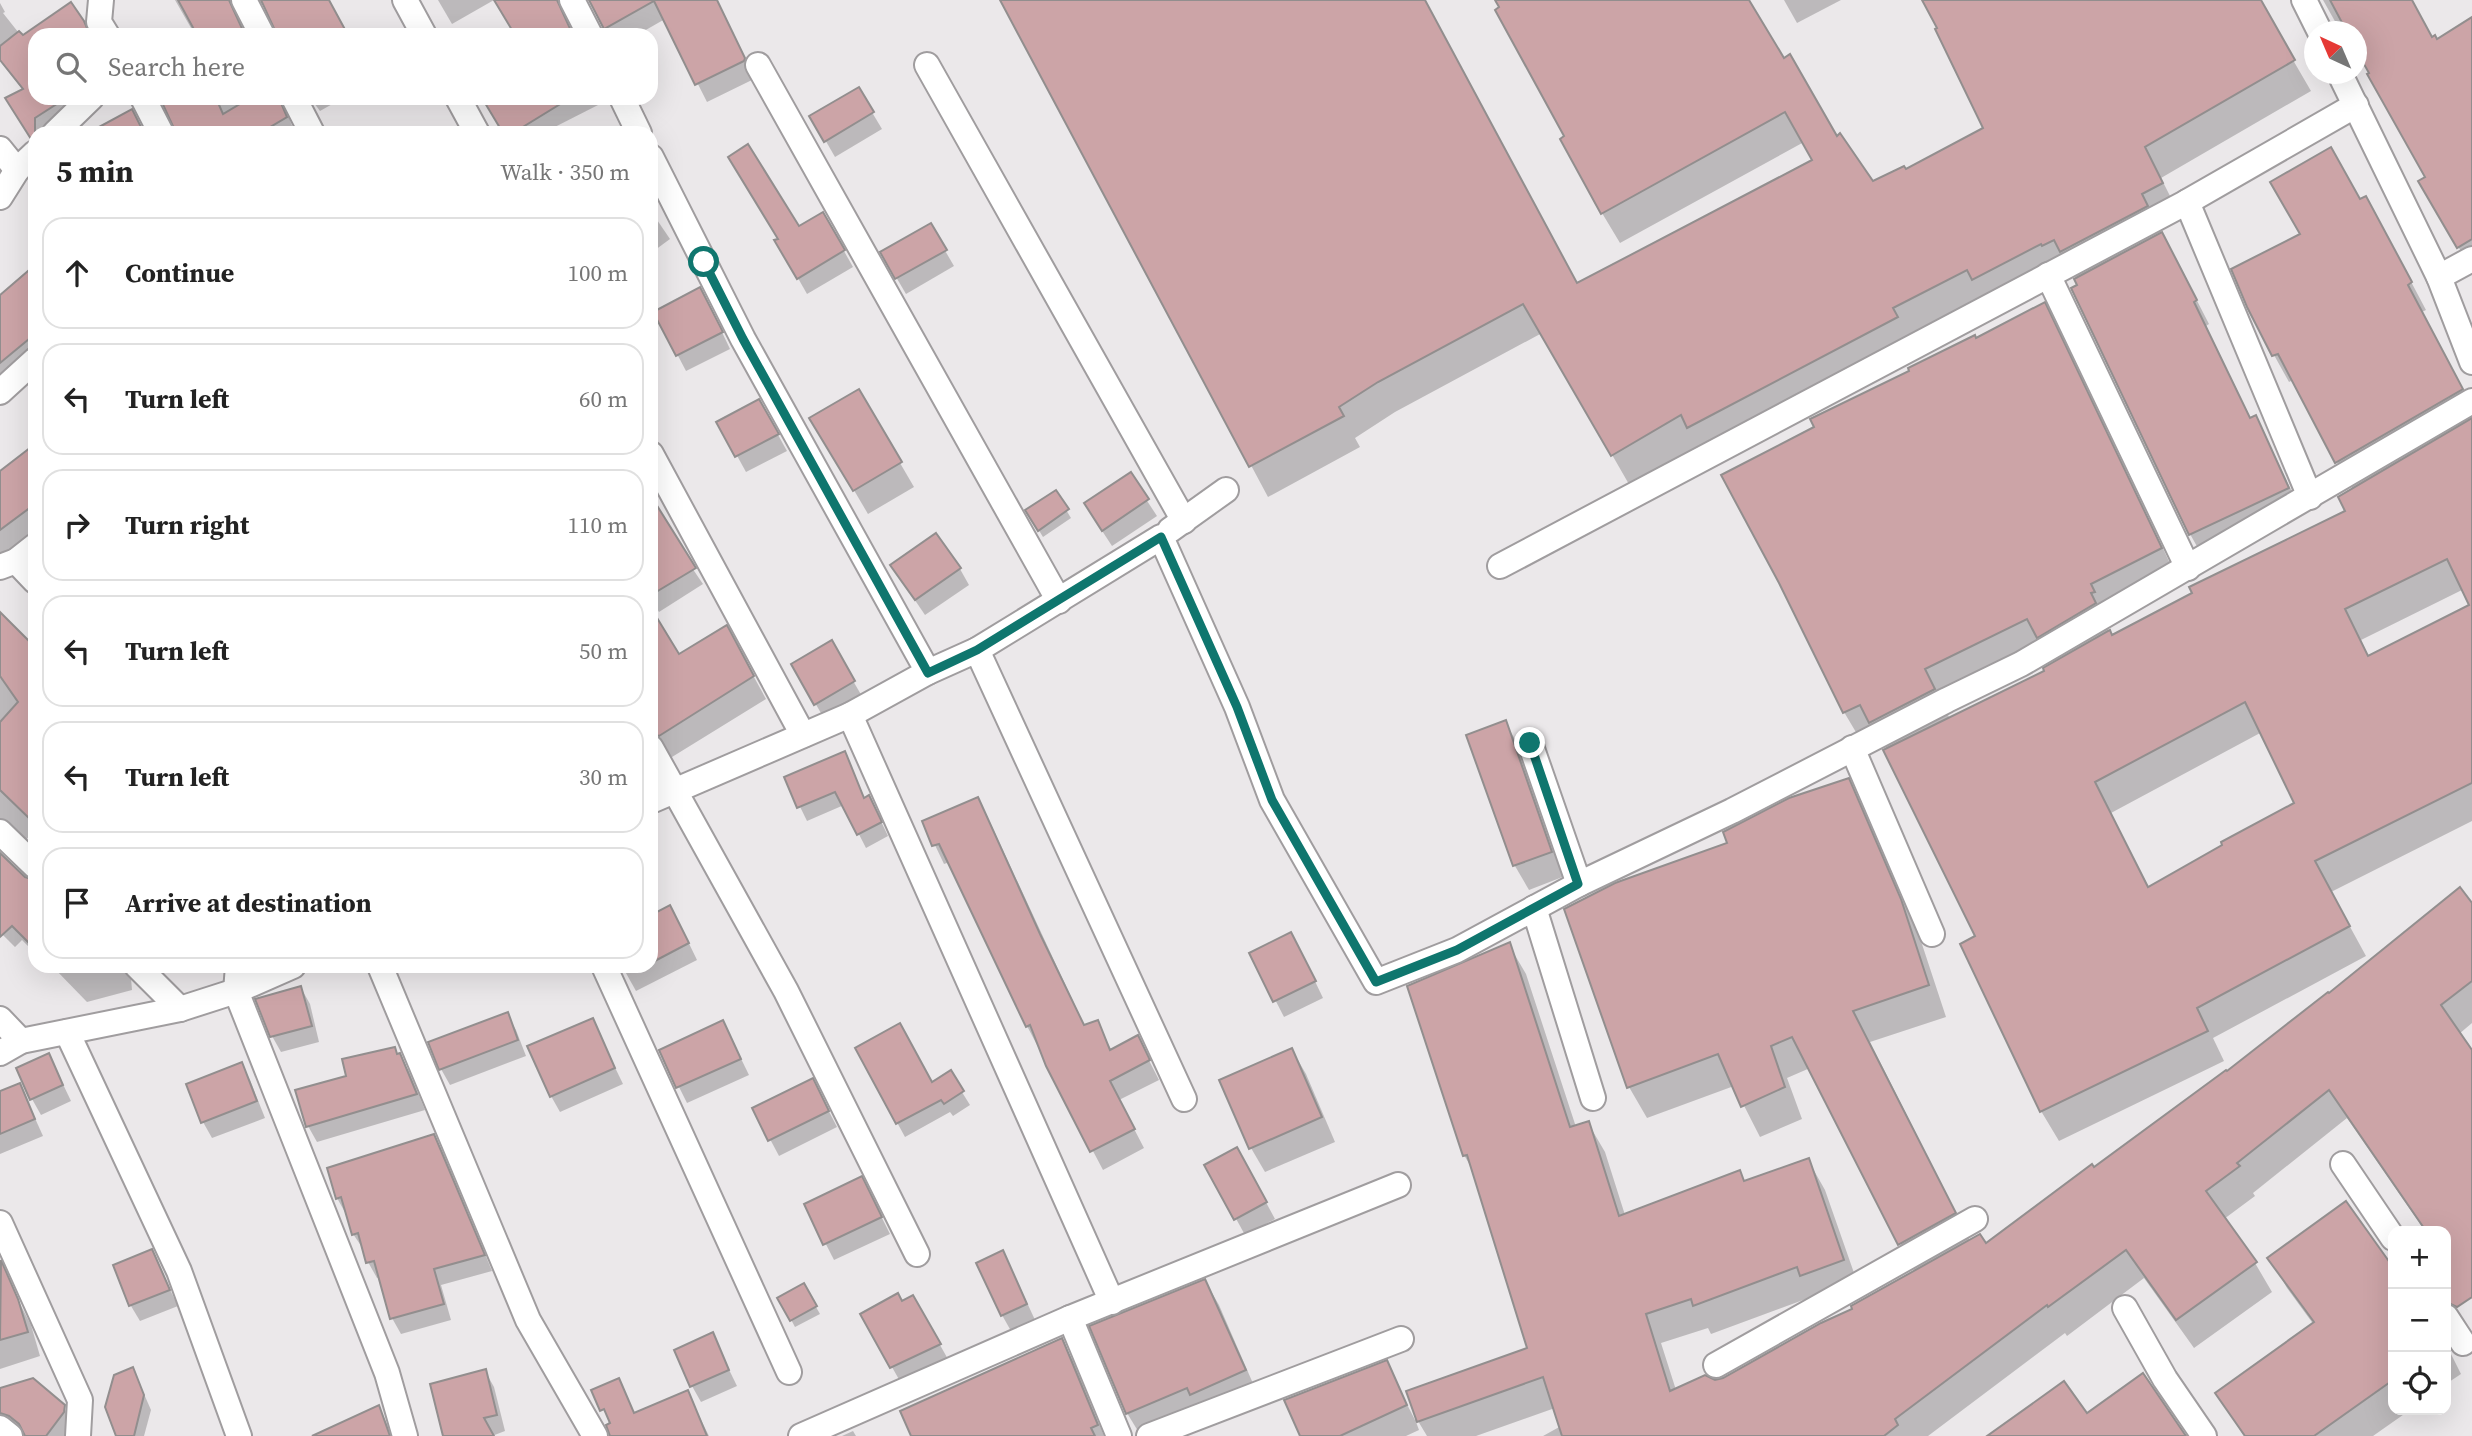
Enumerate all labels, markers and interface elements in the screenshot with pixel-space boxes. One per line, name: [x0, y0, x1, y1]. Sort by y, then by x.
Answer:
north arrow: [2304, 21, 2367, 84]
search box: [28, 28, 658, 105]
icon: search: [52, 48, 90, 86]
text: Search here: [108, 49, 245, 85]
text: 5 min: [56, 151, 134, 192]
text: Walk · 350 m: [500, 156, 630, 188]
route start: [688, 246, 719, 277]
icon: ahead: [58, 254, 96, 292]
text: Continue: [125, 255, 234, 291]
text: 100 m: [567, 257, 628, 289]
icon: left: [58, 380, 96, 418]
text: Turn left: [125, 381, 229, 417]
text: 60 m: [579, 383, 628, 415]
icon: right: [58, 506, 96, 544]
text: Turn right: [125, 507, 249, 543]
text: 110 m: [567, 509, 628, 541]
icon: left: [58, 632, 96, 670]
text: Turn left: [125, 633, 229, 669]
text: 50 m: [579, 635, 628, 667]
route end: [1514, 727, 1545, 758]
icon: left: [58, 758, 96, 796]
text: Turn left: [125, 759, 229, 795]
text: 30 m: [579, 761, 628, 793]
icon: arrive: [58, 884, 96, 922]
text: Arrive at destination: [125, 885, 372, 921]
map controls: [2388, 1226, 2451, 1415]
button: +: [2388, 1226, 2451, 1289]
button: −: [2388, 1289, 2451, 1352]
button: locate: [2388, 1352, 2451, 1415]

